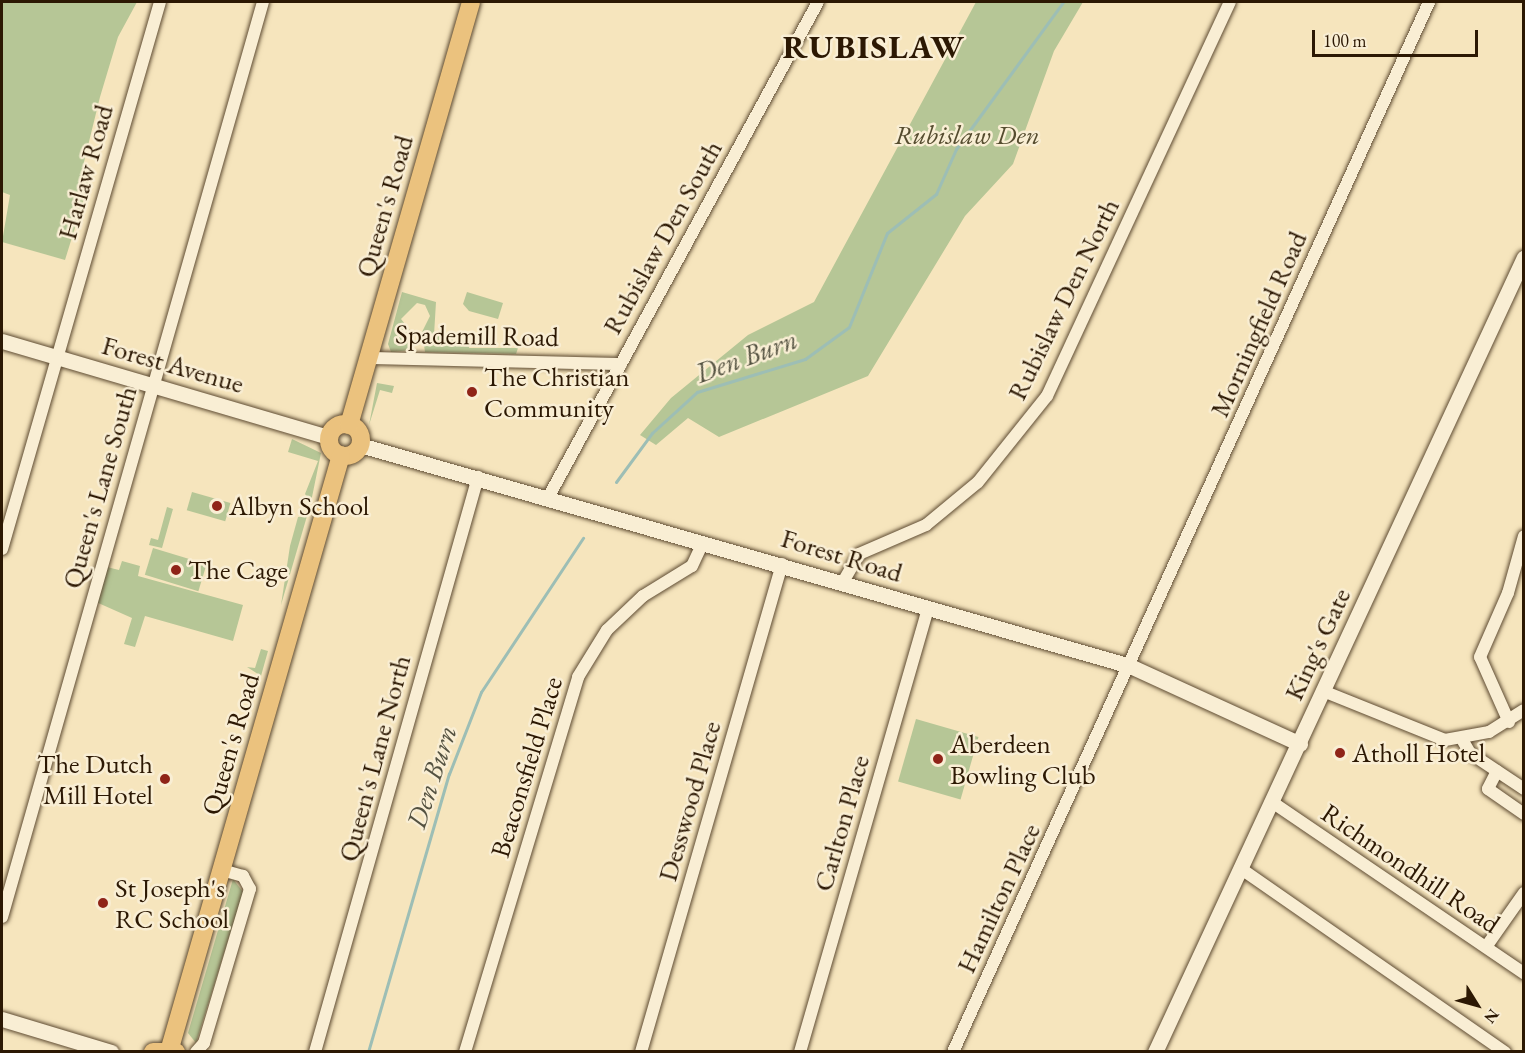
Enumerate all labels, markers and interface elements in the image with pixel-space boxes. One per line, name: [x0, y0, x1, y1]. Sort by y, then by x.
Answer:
scale bar: [1315, 18, 1482, 56]
district label: RUBISLAW: [783, 27, 965, 67]
text: 100 m: [1323, 29, 1367, 52]
street label: Harlaw Road: [50, 101, 120, 243]
park label: Rubislaw Den: [894, 119, 1040, 151]
street label: Queen's Road: [348, 131, 420, 281]
street label: Rubislaw Den South: [595, 135, 729, 339]
street label: Rubislaw Den North: [1000, 193, 1126, 405]
street label: Morningfield Road: [1203, 226, 1313, 422]
street label: Spademill Road: [395, 317, 559, 353]
water label: Den Burn: [690, 322, 802, 390]
street label: Forest Avenue: [98, 328, 248, 400]
place label: The Christian Community: [484, 360, 629, 423]
street label: Queen's Lane South: [55, 382, 143, 592]
marker: The Christian Community: [465, 385, 479, 399]
place label: Albyn School: [229, 490, 369, 522]
marker: Albyn School: [210, 499, 224, 513]
street label: Forest Road: [777, 521, 907, 589]
place label: The Cage: [188, 554, 288, 586]
marker: The Cage: [169, 563, 183, 577]
street label: King's Gate: [1277, 583, 1357, 705]
street label: Queen's Lane North: [331, 651, 417, 865]
street label: Queen's Road: [194, 669, 266, 819]
street label: Beaconsfield Place: [483, 673, 569, 861]
street label: Desswood Place: [651, 717, 727, 885]
water label: Den Burn: [399, 721, 463, 833]
place label: Aberdeen Bowling Club: [950, 727, 1096, 790]
place label: Atholl Hotel: [1352, 737, 1485, 769]
marker: Atholl Hotel: [1333, 746, 1347, 760]
place label: The Dutch Mill Hotel: [37, 747, 153, 810]
street label: Carlton Place: [806, 751, 876, 895]
marker: Aberdeen Bowling Club: [931, 752, 945, 766]
marker: The Dutch Mill Hotel: [158, 772, 172, 786]
street label: Richmondhill Road: [1316, 796, 1506, 940]
street label: Hamilton Place: [949, 818, 1047, 978]
place label: St Joseph's RC School: [115, 871, 229, 934]
marker: St Joseph's RC School: [96, 896, 110, 910]
north arrow: [1447, 975, 1507, 1035]
text: N: [1479, 1005, 1504, 1028]

